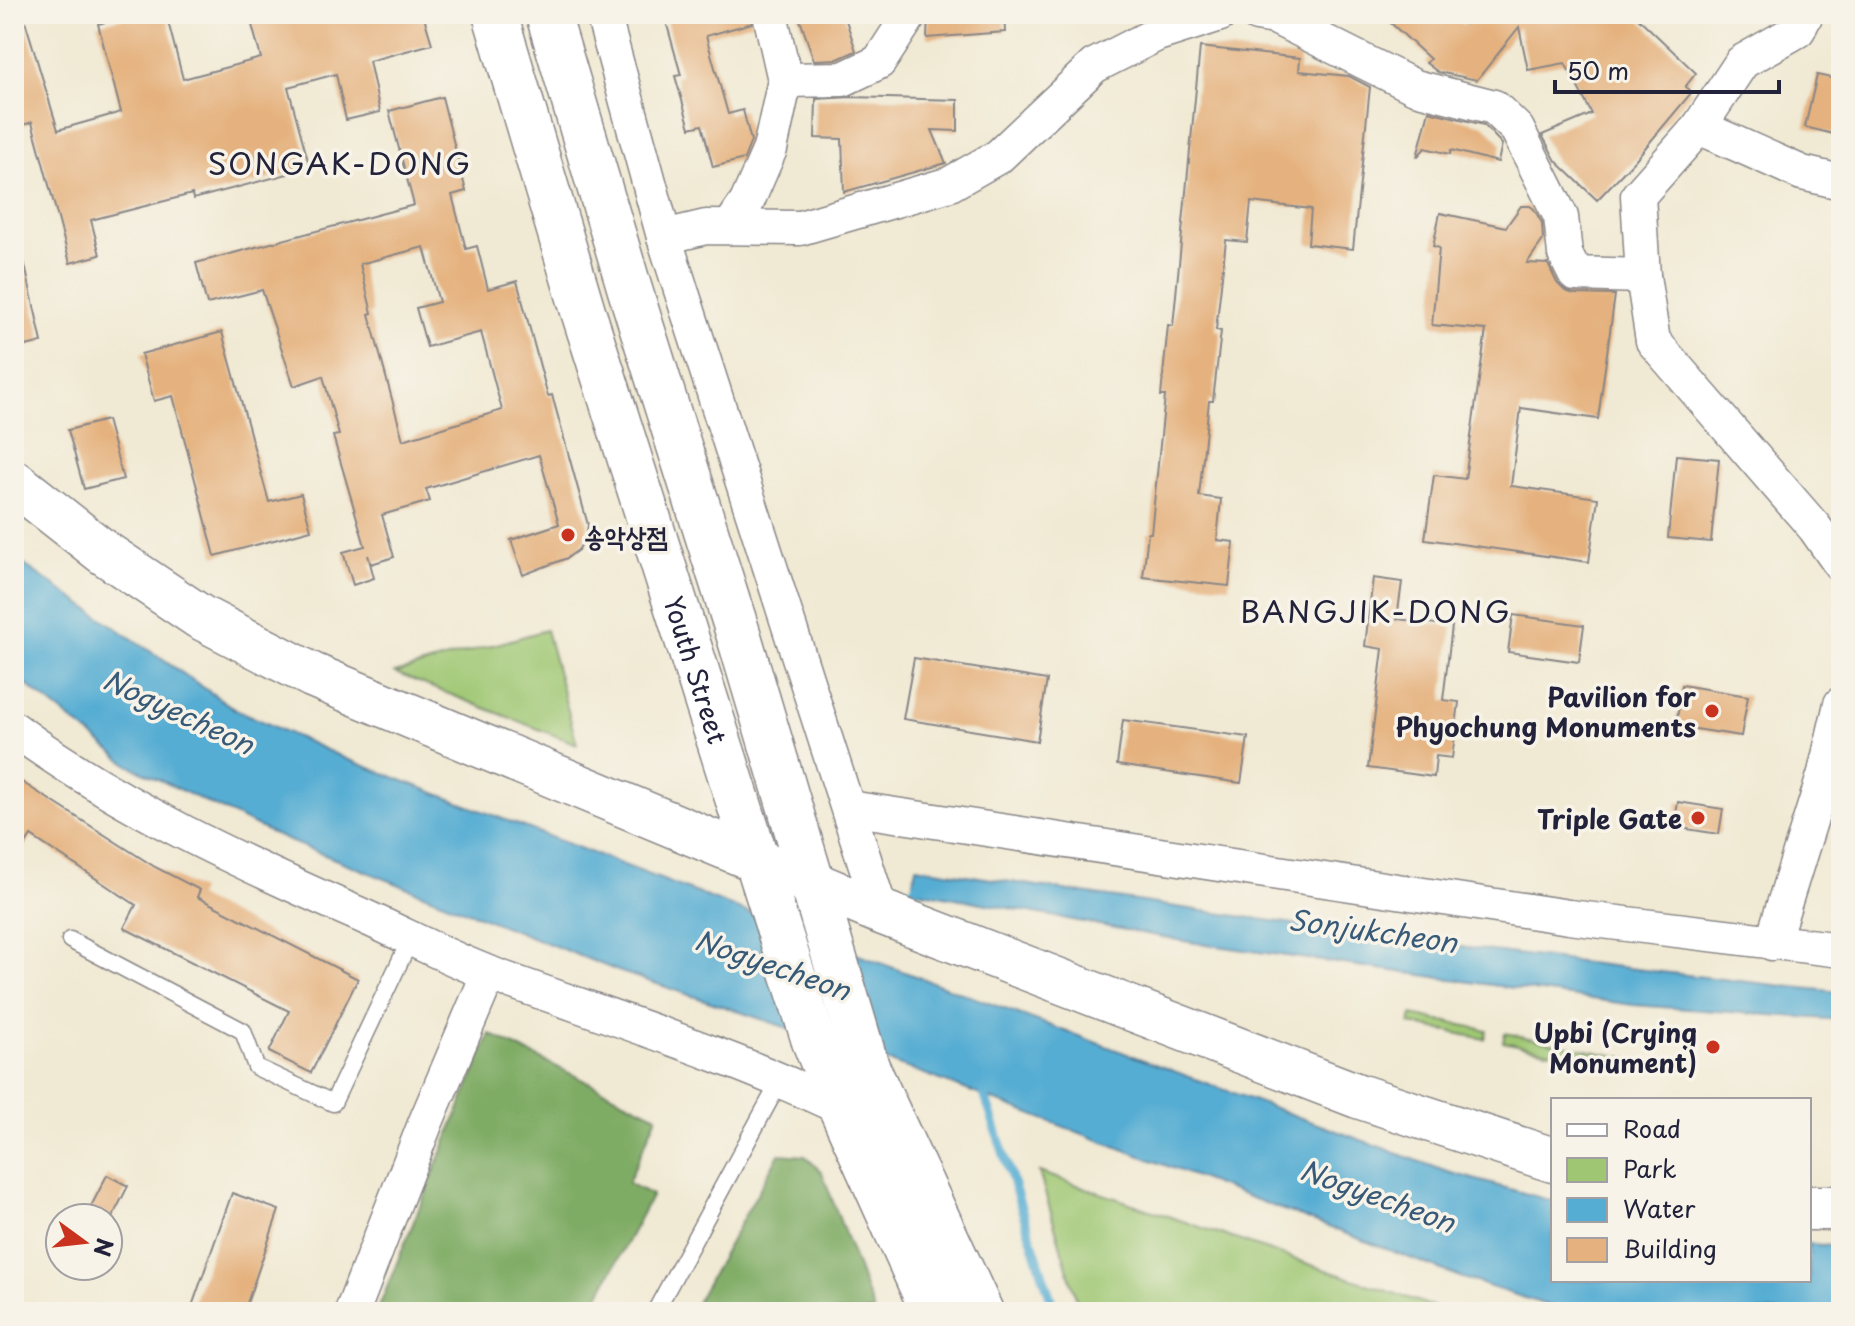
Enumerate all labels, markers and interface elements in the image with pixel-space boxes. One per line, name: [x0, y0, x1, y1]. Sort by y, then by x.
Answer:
scale bar: [1555, 44, 1779, 94]
text: 50 m: [1567, 52, 1629, 88]
district label: SONGAK-DONG: [208, 140, 472, 185]
place label: 송악상점: [584, 516, 668, 555]
marker: 송악상점: [559, 526, 577, 544]
district label: BANGJIK-DONG: [1240, 588, 1512, 633]
street label: Youth Street: [655, 591, 738, 749]
water label: Nogyecheon: [97, 657, 263, 765]
place label: Pavilion for Phyochung Monuments: [1395, 677, 1697, 746]
marker: Pavilion for Phyochung Monuments: [1703, 702, 1721, 720]
place label: Triple Gate: [1537, 799, 1682, 838]
marker: Triple Gate: [1689, 809, 1707, 827]
water label: Sonjukcheon: [1286, 897, 1461, 963]
water label: Nogyecheon: [690, 917, 858, 1011]
place label: Upbi (Crying Monument): [1534, 1013, 1697, 1082]
marker: Upbi (Crying Monument): [1704, 1038, 1722, 1056]
legend: [1551, 1098, 1811, 1282]
text: Road: [1623, 1110, 1681, 1146]
water label: Nogyecheon: [1295, 1147, 1463, 1243]
text: Park: [1623, 1150, 1677, 1186]
text: Water: [1623, 1190, 1696, 1226]
north arrow: [44, 1202, 124, 1282]
text: Building: [1623, 1230, 1717, 1266]
text: N: [87, 1235, 123, 1260]

